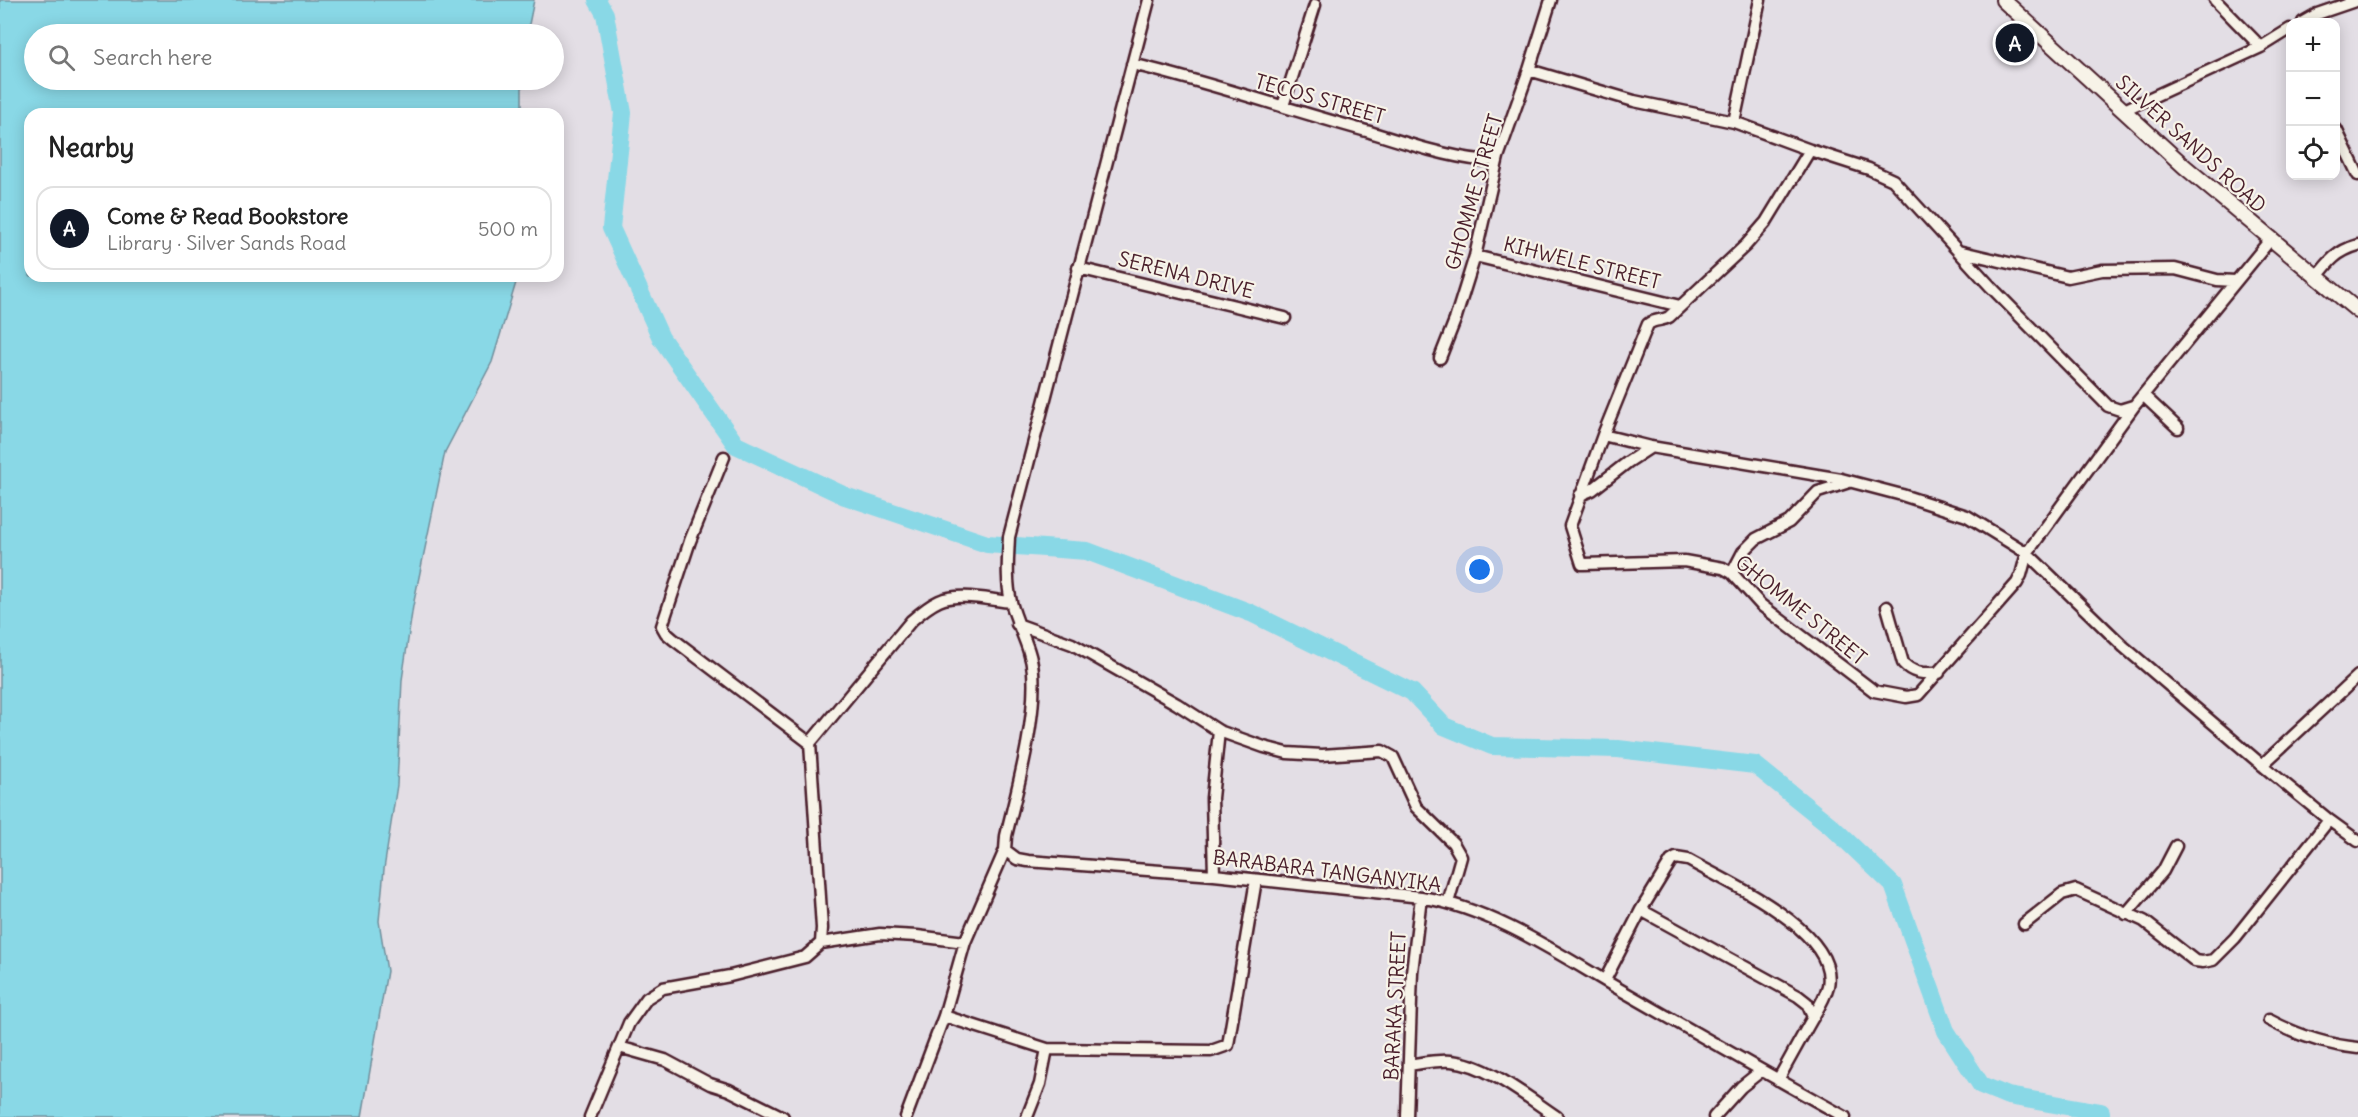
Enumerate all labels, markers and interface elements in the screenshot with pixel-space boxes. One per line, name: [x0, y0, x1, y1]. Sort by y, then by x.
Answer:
map controls: [2286, 18, 2340, 180]
button: +: [2286, 18, 2340, 72]
pin: A: [1996, 20, 2034, 66]
search box: [24, 24, 564, 90]
icon: search: [45, 41, 78, 74]
text: Search here: [93, 43, 212, 71]
street label: TECOS STREET: [1252, 68, 1388, 129]
street label: SILVER SANDS ROAD: [2111, 69, 2272, 218]
button: −: [2286, 72, 2340, 126]
street label: GHOMME STREET: [1439, 111, 1508, 273]
button: locate: [2286, 126, 2340, 180]
text: Nearby: [48, 131, 134, 164]
text: Come & Read Bookstore: [107, 202, 348, 230]
text: A: [63, 216, 76, 241]
text: 500 m: [478, 216, 538, 241]
text: Library · Silver Sands Road: [107, 230, 346, 255]
street label: KIHWELE STREET: [1501, 231, 1663, 294]
street label: SERENA DRIVE: [1116, 246, 1256, 303]
street label: GHOMME STREET: [1731, 549, 1872, 670]
your location: [1465, 555, 1494, 584]
street label: BARABARA TANGANYIKA: [1211, 844, 1443, 897]
street label: BARAKA STREET: [1378, 931, 1411, 1081]

